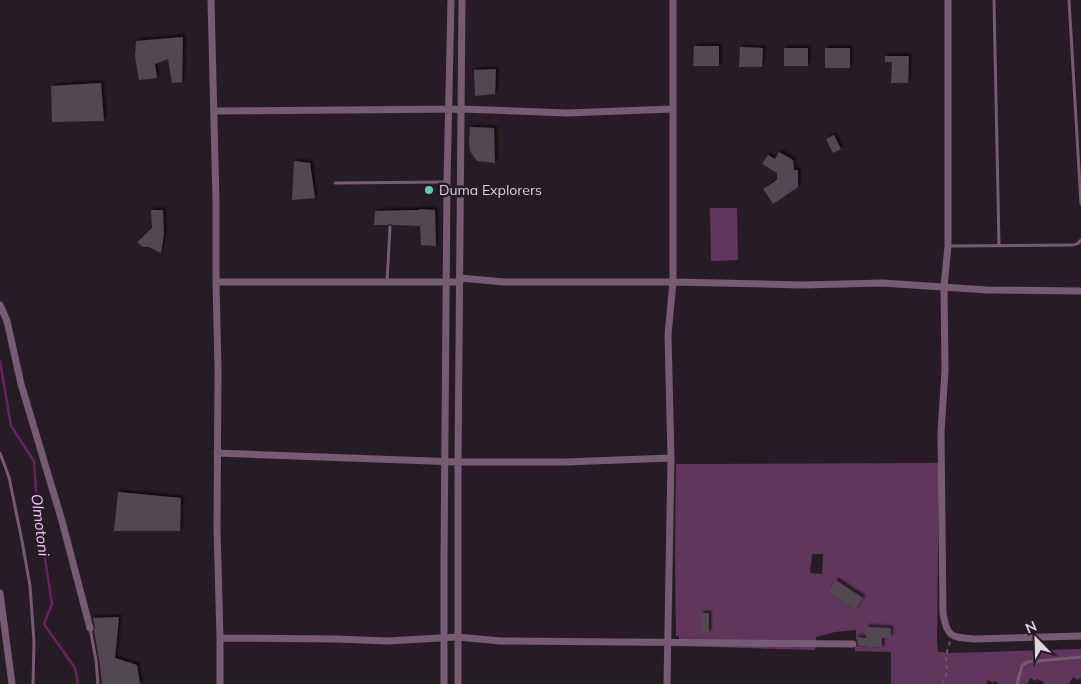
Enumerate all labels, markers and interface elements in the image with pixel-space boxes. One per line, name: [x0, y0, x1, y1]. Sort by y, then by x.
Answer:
place label: Duma Explorers: [439, 181, 542, 199]
marker: Duma Explorers: [423, 184, 435, 196]
water label: Olmotoni: [27, 493, 54, 558]
north arrow: [1011, 614, 1061, 664]
text: N: [1023, 617, 1039, 637]

